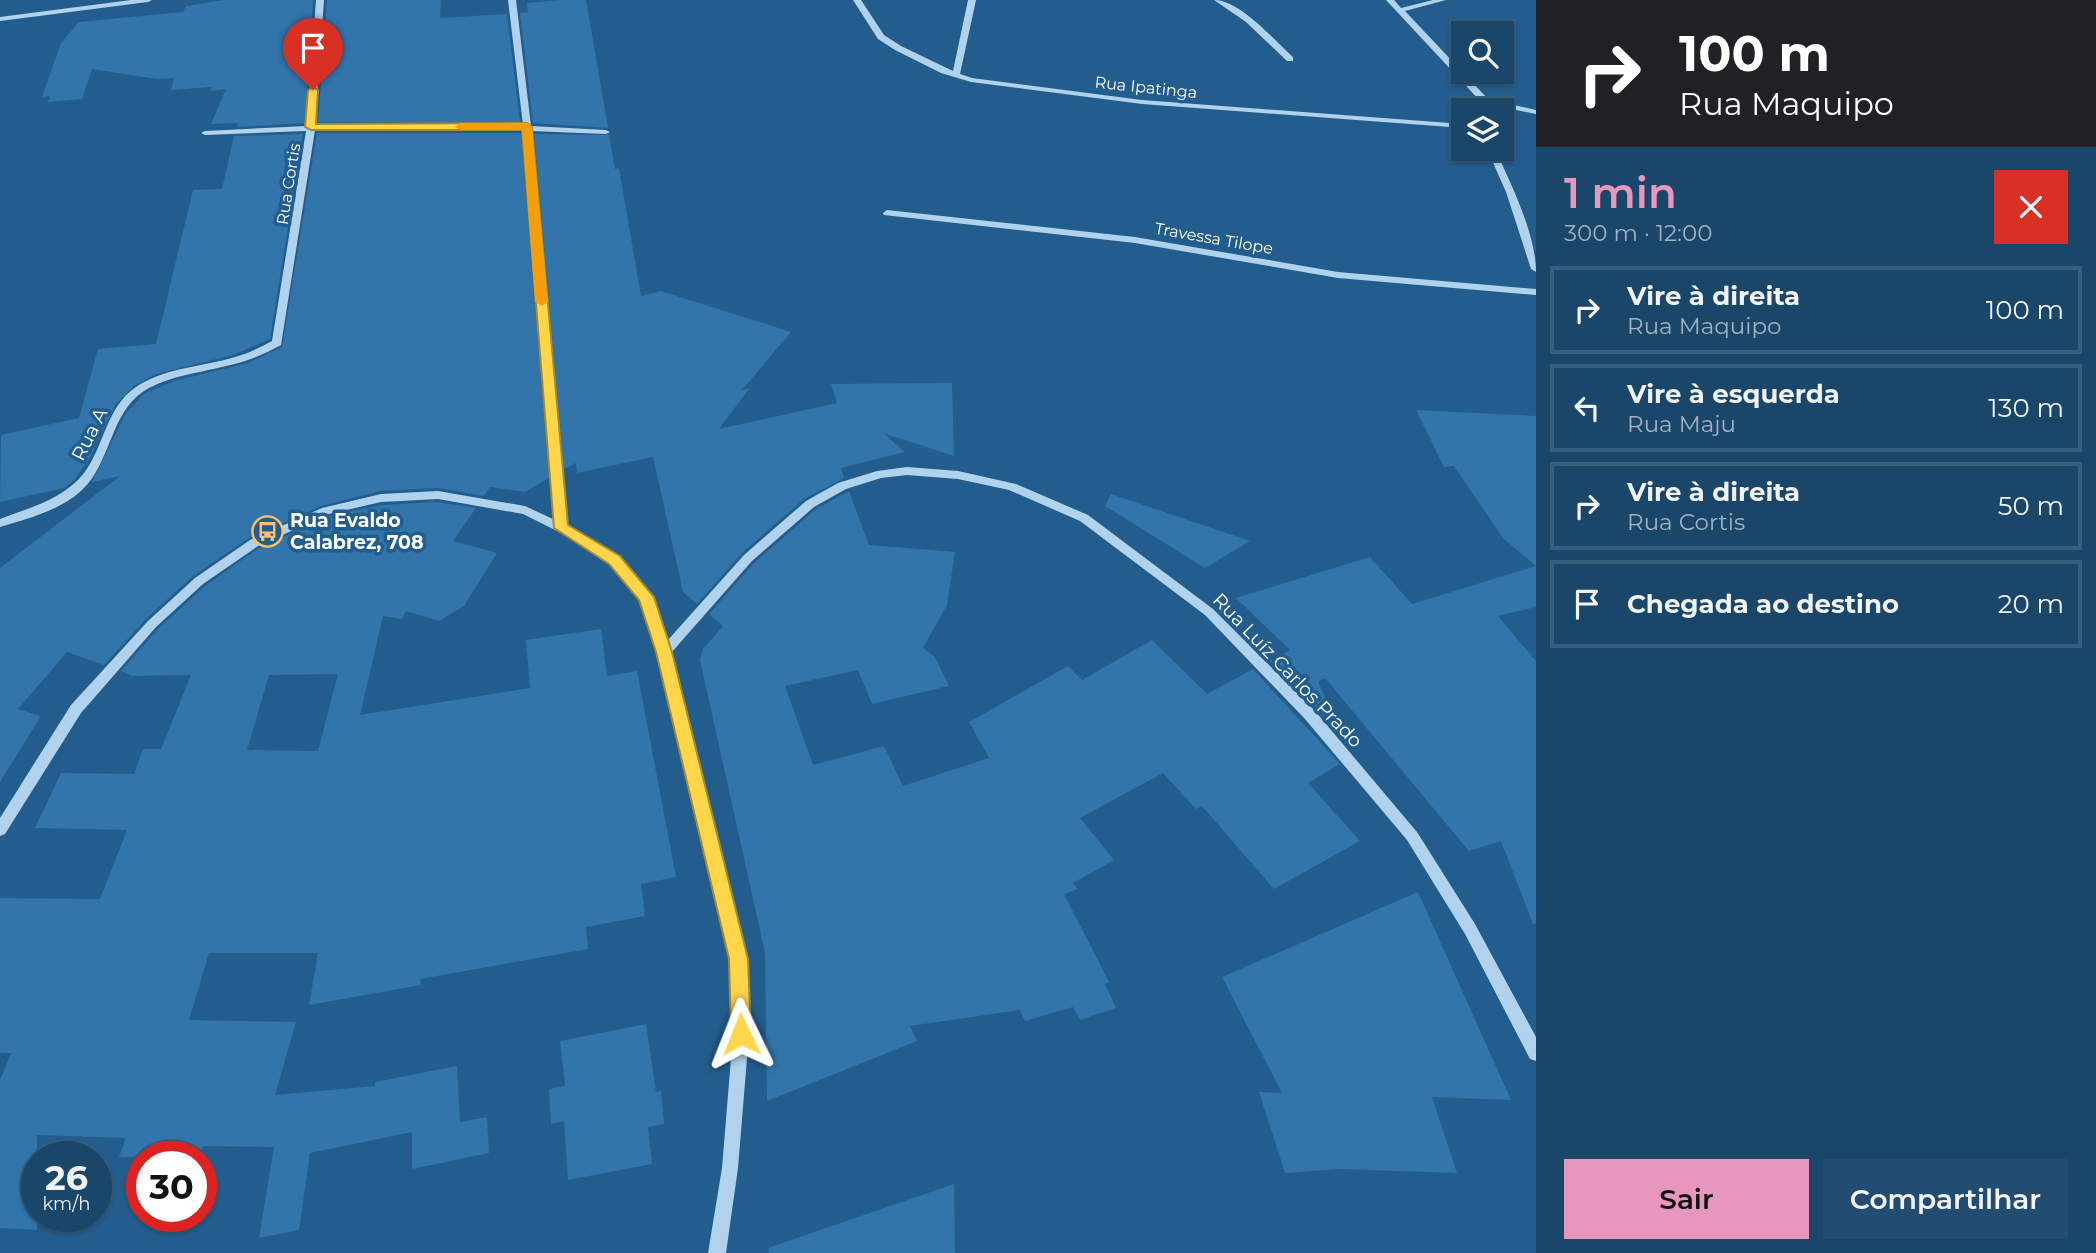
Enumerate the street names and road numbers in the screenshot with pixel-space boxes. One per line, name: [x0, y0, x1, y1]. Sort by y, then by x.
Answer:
street label: Rua Ipatinga: [1094, 73, 1198, 102]
street label: Rua Cortis: [273, 142, 304, 226]
street label: Travessa Tilope: [1153, 219, 1275, 258]
street label: Rua A: [66, 404, 113, 465]
street label: Rua Luíz Carlos Prado: [1208, 588, 1367, 752]

